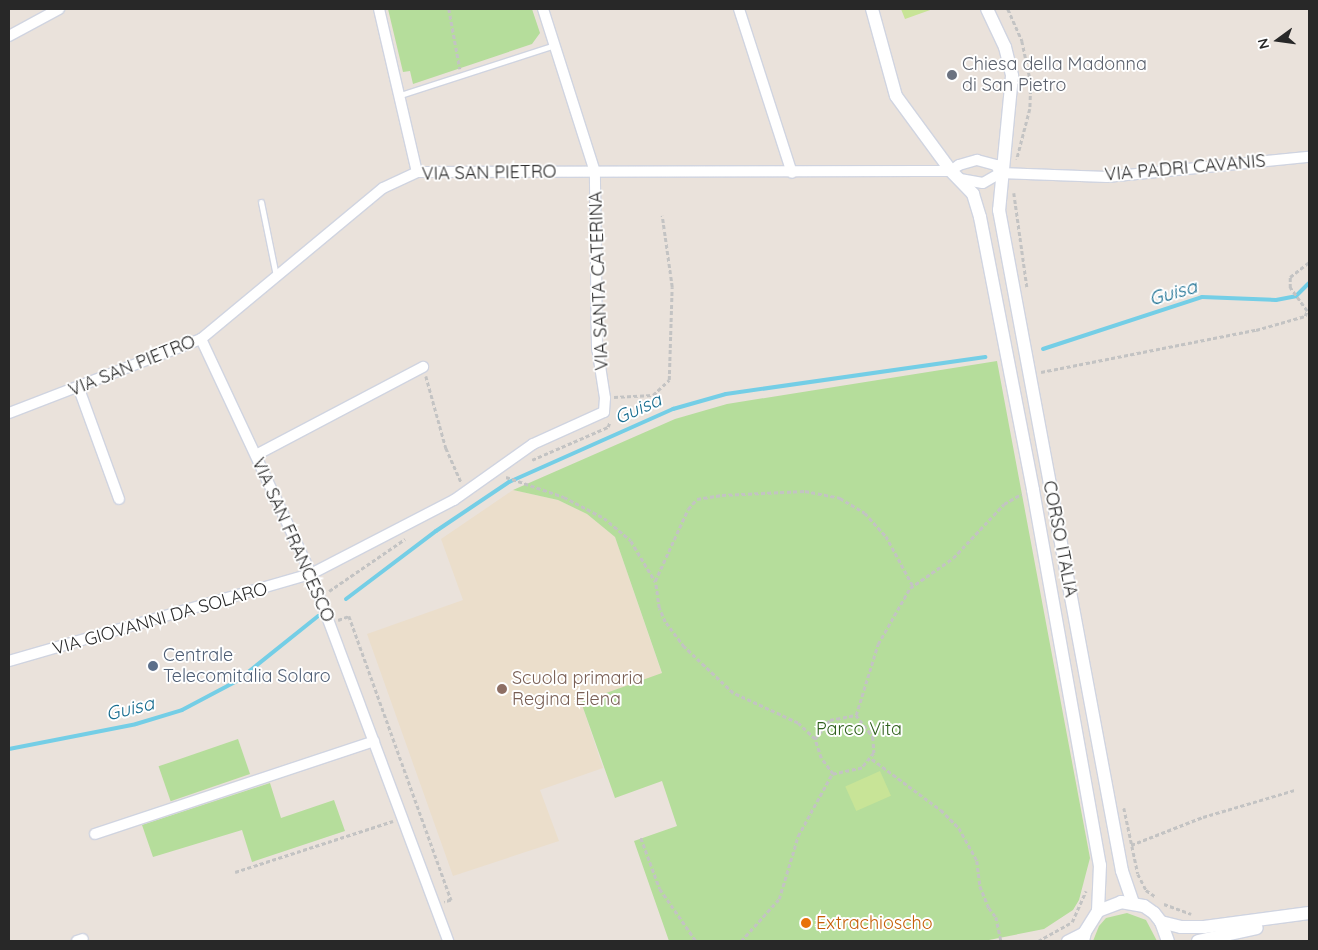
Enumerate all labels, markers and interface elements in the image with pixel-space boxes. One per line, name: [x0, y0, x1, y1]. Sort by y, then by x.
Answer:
north arrow: [1253, 15, 1303, 65]
text: N: [1253, 36, 1273, 51]
place label: Chiesa della Madonna di San Pietro: [962, 54, 1147, 96]
marker: Chiesa della Madonna di San Pietro: [946, 69, 958, 81]
street label: VIA PADRI CAVANIS: [1104, 150, 1266, 186]
street label: VIA SAN PIETRO: [421, 161, 557, 185]
street label: VIA SANTA CATERINA: [585, 191, 613, 371]
water label: Guisa: [1146, 275, 1200, 311]
street label: VIA SAN PIETRO: [65, 331, 199, 401]
water label: Guisa: [611, 389, 665, 429]
street label: VIA SAN FRANCESCO: [247, 455, 339, 625]
street label: CORSO ITALIA: [1038, 479, 1082, 599]
street label: VIA GIOVANNI DA SOLARO: [50, 578, 270, 660]
place label: Centrale Telecomitalia Solaro: [163, 645, 331, 688]
marker: Centrale Telecomitalia Solaro: [147, 660, 159, 672]
place label: Scuola primaria Regina Elena: [512, 668, 643, 711]
marker: Scuola primaria Regina Elena: [496, 683, 508, 695]
water label: Guisa: [104, 692, 156, 726]
park label: Parco Vita: [816, 718, 902, 740]
place label: Extrachioscho: [816, 912, 933, 934]
marker: Extrachioscho: [800, 917, 812, 929]

